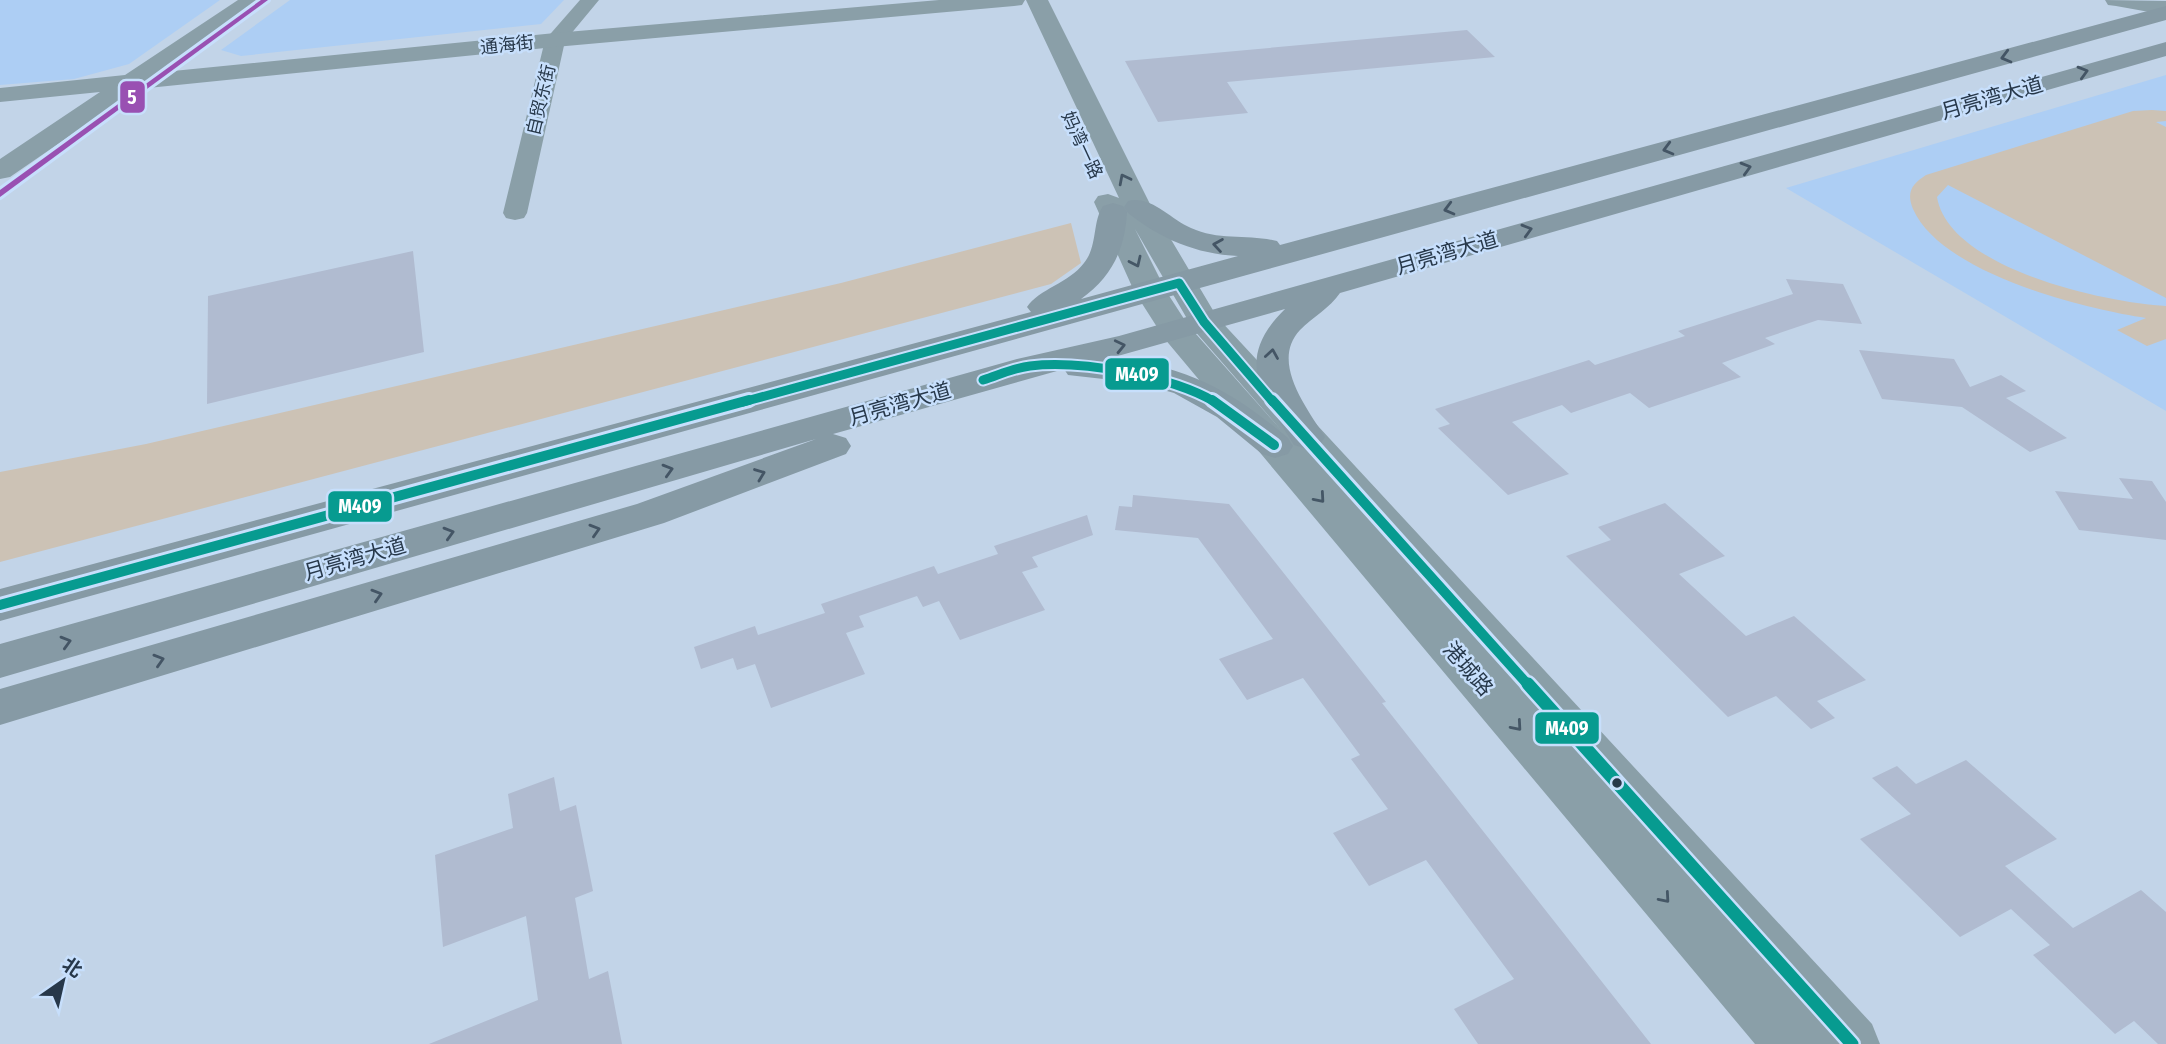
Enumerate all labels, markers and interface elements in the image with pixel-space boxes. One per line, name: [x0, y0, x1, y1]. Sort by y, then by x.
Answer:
street label: 通海街: [479, 31, 535, 59]
one-way arrow: [2000, 49, 2012, 63]
street label: 自贸东街: [522, 62, 560, 138]
one-way arrow: [2077, 66, 2089, 81]
street label: 月亮湾大道: [1938, 71, 2046, 125]
line badge: 5: [119, 80, 146, 114]
text: 5: [127, 86, 137, 109]
street label: 妈湾一路: [1057, 108, 1107, 182]
one-way arrow: [1662, 141, 1674, 155]
one-way arrow: [1740, 162, 1752, 176]
one-way arrow: [1119, 174, 1133, 186]
one-way arrow: [1443, 201, 1455, 215]
one-way arrow: [1521, 224, 1533, 238]
street label: 月亮湾大道: [1393, 226, 1501, 280]
one-way arrow: [1212, 238, 1224, 253]
one-way arrow: [1128, 255, 1142, 267]
one-way arrow: [1114, 340, 1126, 354]
one-way arrow: [1264, 348, 1279, 360]
line badge: M409: [1104, 357, 1170, 391]
text: M409: [1115, 363, 1159, 386]
street label: 月亮湾大道: [846, 377, 954, 431]
one-way arrow: [662, 464, 674, 478]
one-way arrow: [754, 468, 766, 482]
line badge: M409: [327, 490, 393, 523]
one-way arrow: [1312, 490, 1324, 503]
text: M409: [338, 495, 382, 518]
one-way arrow: [589, 523, 601, 538]
one-way arrow: [443, 526, 455, 541]
street label: 月亮湾大道: [301, 532, 409, 586]
one-way arrow: [371, 588, 383, 603]
one-way arrow: [59, 636, 71, 651]
street label: 港城路: [1438, 637, 1498, 701]
one-way arrow: [153, 653, 165, 668]
line badge: M409: [1534, 711, 1600, 745]
one-way arrow: [1509, 717, 1521, 730]
text: M409: [1545, 717, 1589, 740]
unlabelled marker: [1610, 776, 1624, 790]
one-way arrow: [1657, 889, 1669, 902]
north arrow: [28, 946, 98, 1016]
text: 北: [58, 952, 87, 982]

